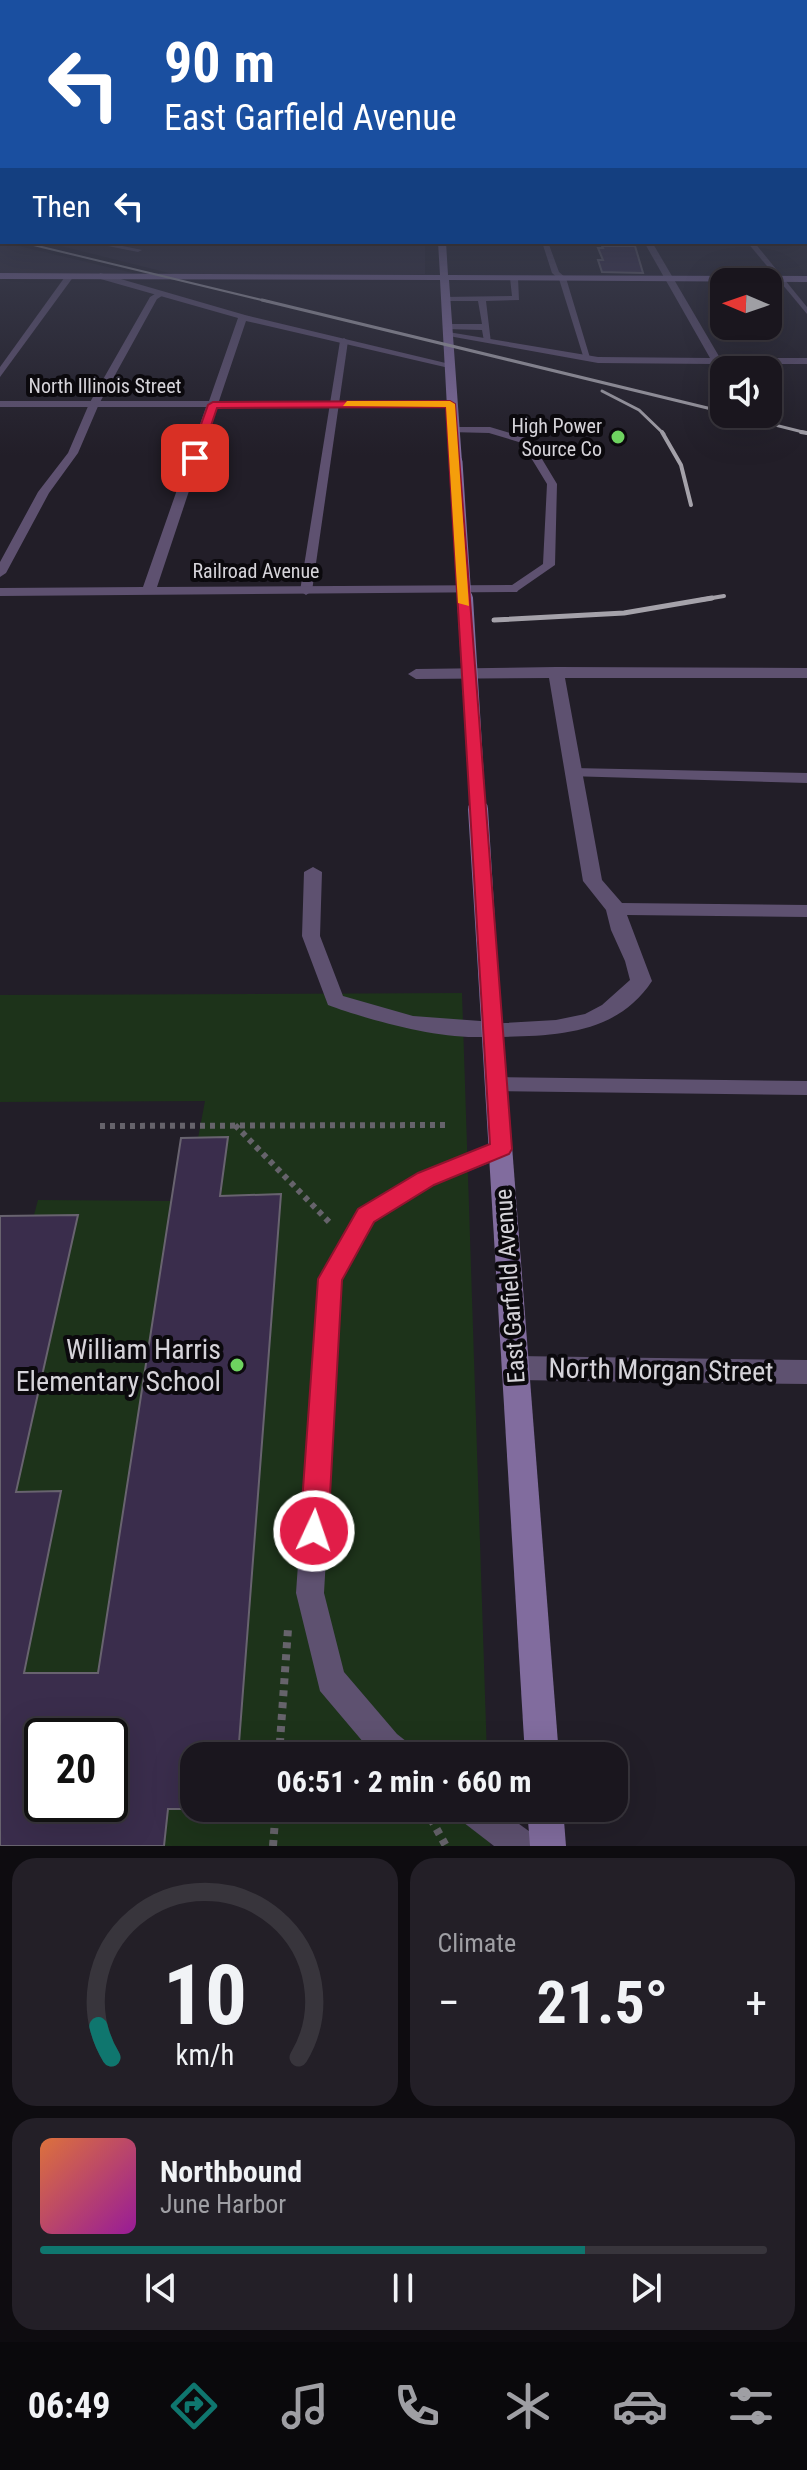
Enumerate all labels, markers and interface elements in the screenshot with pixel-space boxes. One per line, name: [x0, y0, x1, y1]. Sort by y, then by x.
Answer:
text: 90 m: [164, 30, 275, 96]
icon: left: [32, 32, 136, 136]
text: East Garfield Avenue: [164, 97, 457, 139]
icon: left: [107, 184, 151, 228]
text: Then: [32, 189, 91, 224]
north arrow: [710, 268, 782, 340]
map controls: [710, 268, 782, 428]
button: sound: [710, 356, 782, 428]
street label: North Illinois Street: [29, 374, 182, 398]
place label: High Power Source Co: [511, 414, 602, 461]
pin: [161, 424, 229, 492]
marker: High Power Source Co: [609, 428, 627, 446]
icon: arrive: [173, 436, 217, 480]
street label: Railroad Avenue: [193, 559, 319, 583]
street label: East Garfield Avenue: [489, 1188, 531, 1384]
place label: William Harris Elementary School: [16, 1333, 221, 1398]
street label: North Morgan Street: [548, 1352, 774, 1388]
marker: William Harris Elementary School: [228, 1356, 246, 1374]
position arrow: [272, 1489, 356, 1573]
speed limit sign: 20: [24, 1718, 128, 1822]
text: 06:51 · 2 min · 660 m: [277, 1764, 531, 1799]
text: Climate: [438, 1928, 516, 1958]
text: 10: [163, 1947, 247, 2044]
text: 21.5°: [536, 1967, 668, 2038]
text: −: [438, 1977, 460, 2029]
text: +: [745, 1977, 767, 2029]
text: km/h: [175, 2038, 234, 2072]
text: Northbound: [160, 2154, 302, 2189]
text: June Harbor: [160, 2189, 286, 2219]
icon: previous: [139, 2266, 183, 2310]
icon: pause: [381, 2266, 425, 2310]
icon: next: [624, 2266, 668, 2310]
icon: directions: [166, 2378, 222, 2434]
icon: music: [277, 2378, 333, 2434]
icon: phone: [389, 2378, 445, 2434]
icon: climate: [500, 2378, 556, 2434]
icon: car: [612, 2378, 668, 2434]
icon: filters: [723, 2378, 779, 2434]
text: 06:49: [28, 2385, 110, 2427]

